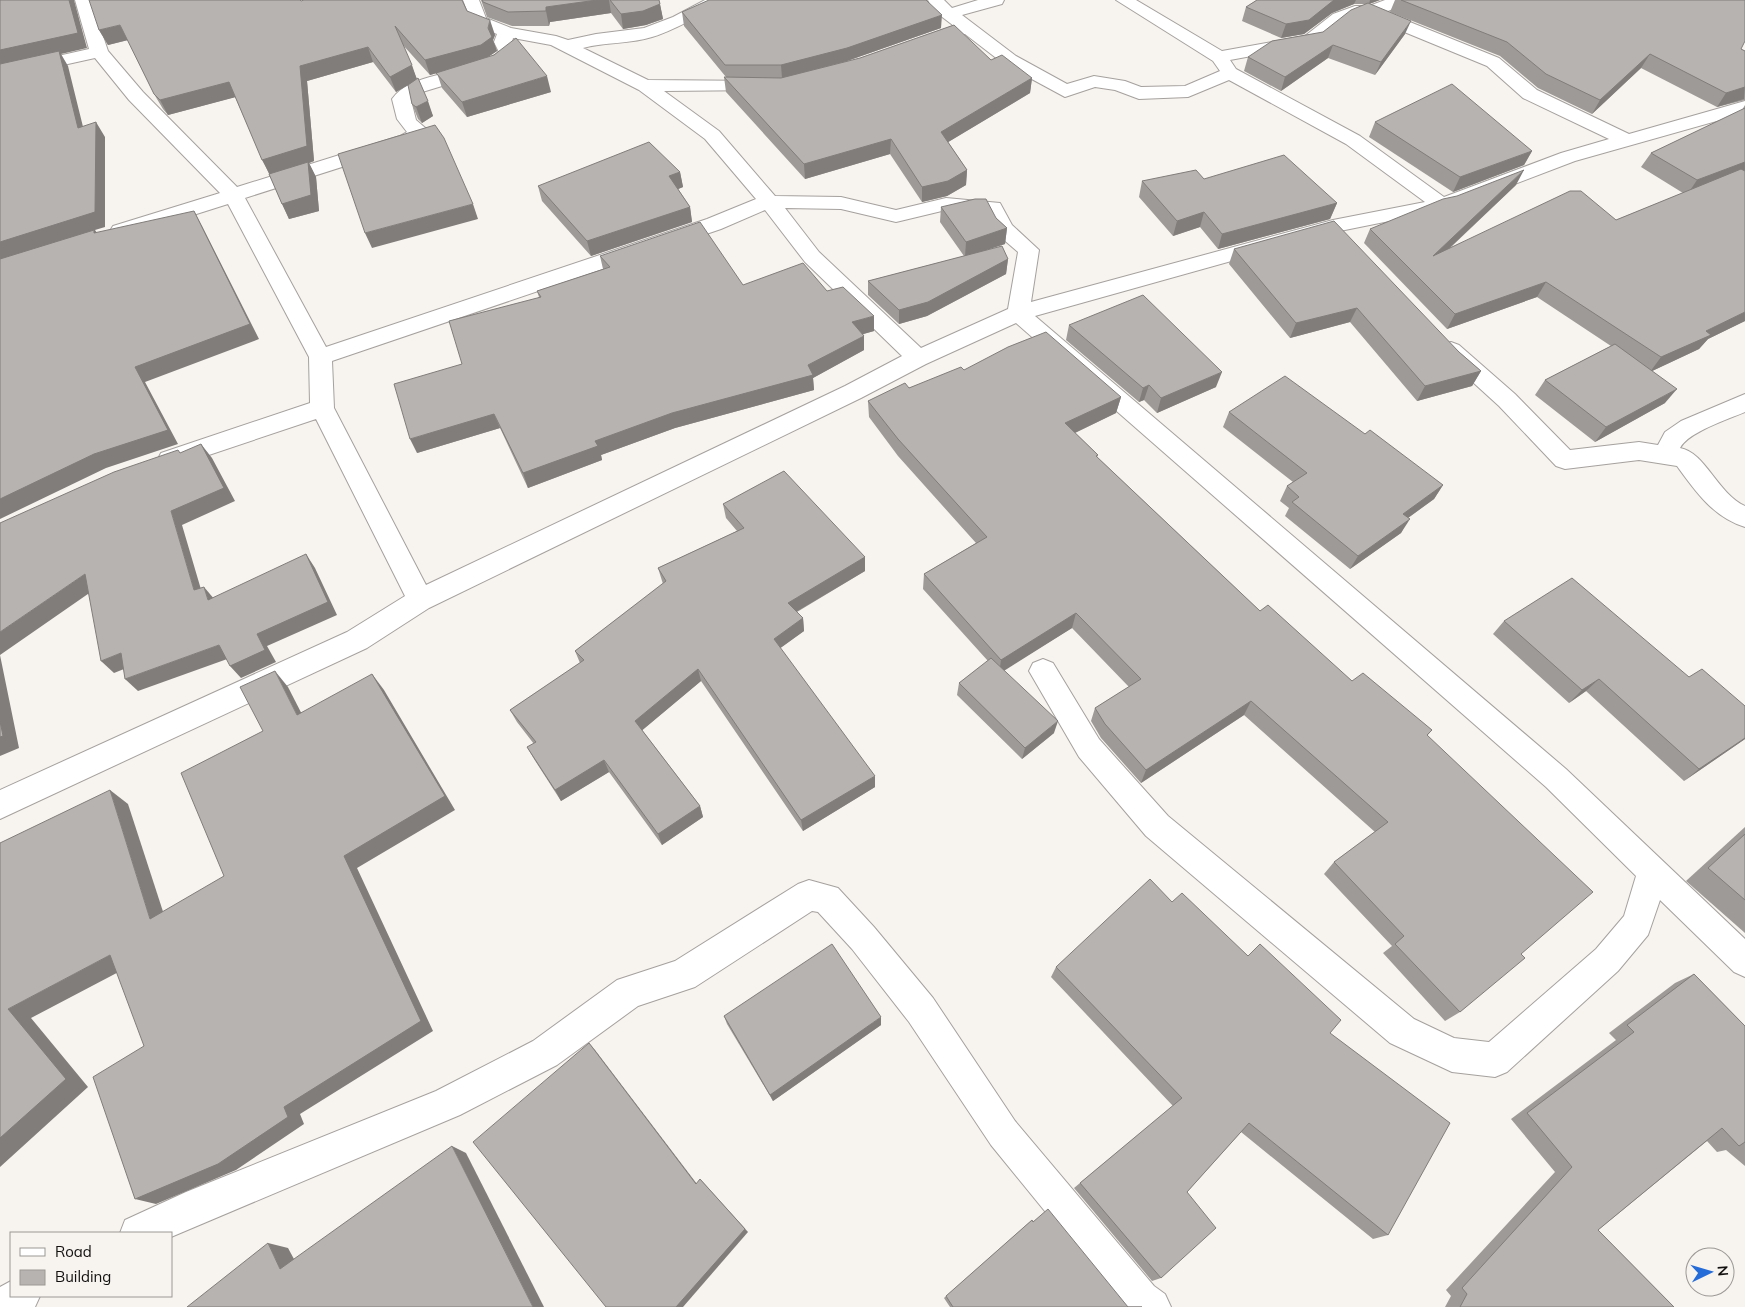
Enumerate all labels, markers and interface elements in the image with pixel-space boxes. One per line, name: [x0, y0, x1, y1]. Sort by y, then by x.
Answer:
legend: [10, 1232, 172, 1297]
text: Road: [55, 1242, 92, 1261]
north arrow: [1685, 1247, 1735, 1297]
text: N: [1714, 1265, 1732, 1277]
text: Building: [55, 1267, 111, 1286]

